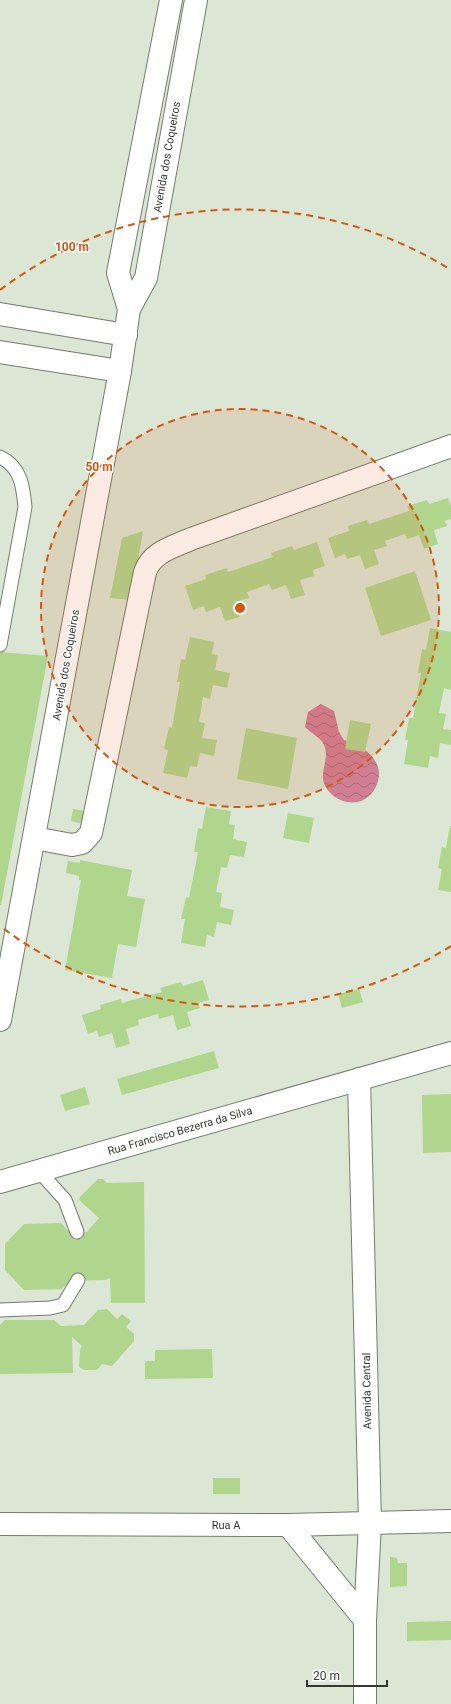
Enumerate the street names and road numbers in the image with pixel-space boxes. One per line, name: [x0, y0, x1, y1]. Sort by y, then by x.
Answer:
street label: Avenida dos Coqueiros: [151, 100, 183, 213]
street label: Avenida dos Coqueiros: [50, 608, 82, 721]
street label: Rua Francisco Bezerra da Silva: [106, 1104, 254, 1158]
street label: Avenida Central: [360, 1353, 374, 1429]
street label: Rua A: [212, 1519, 241, 1532]

